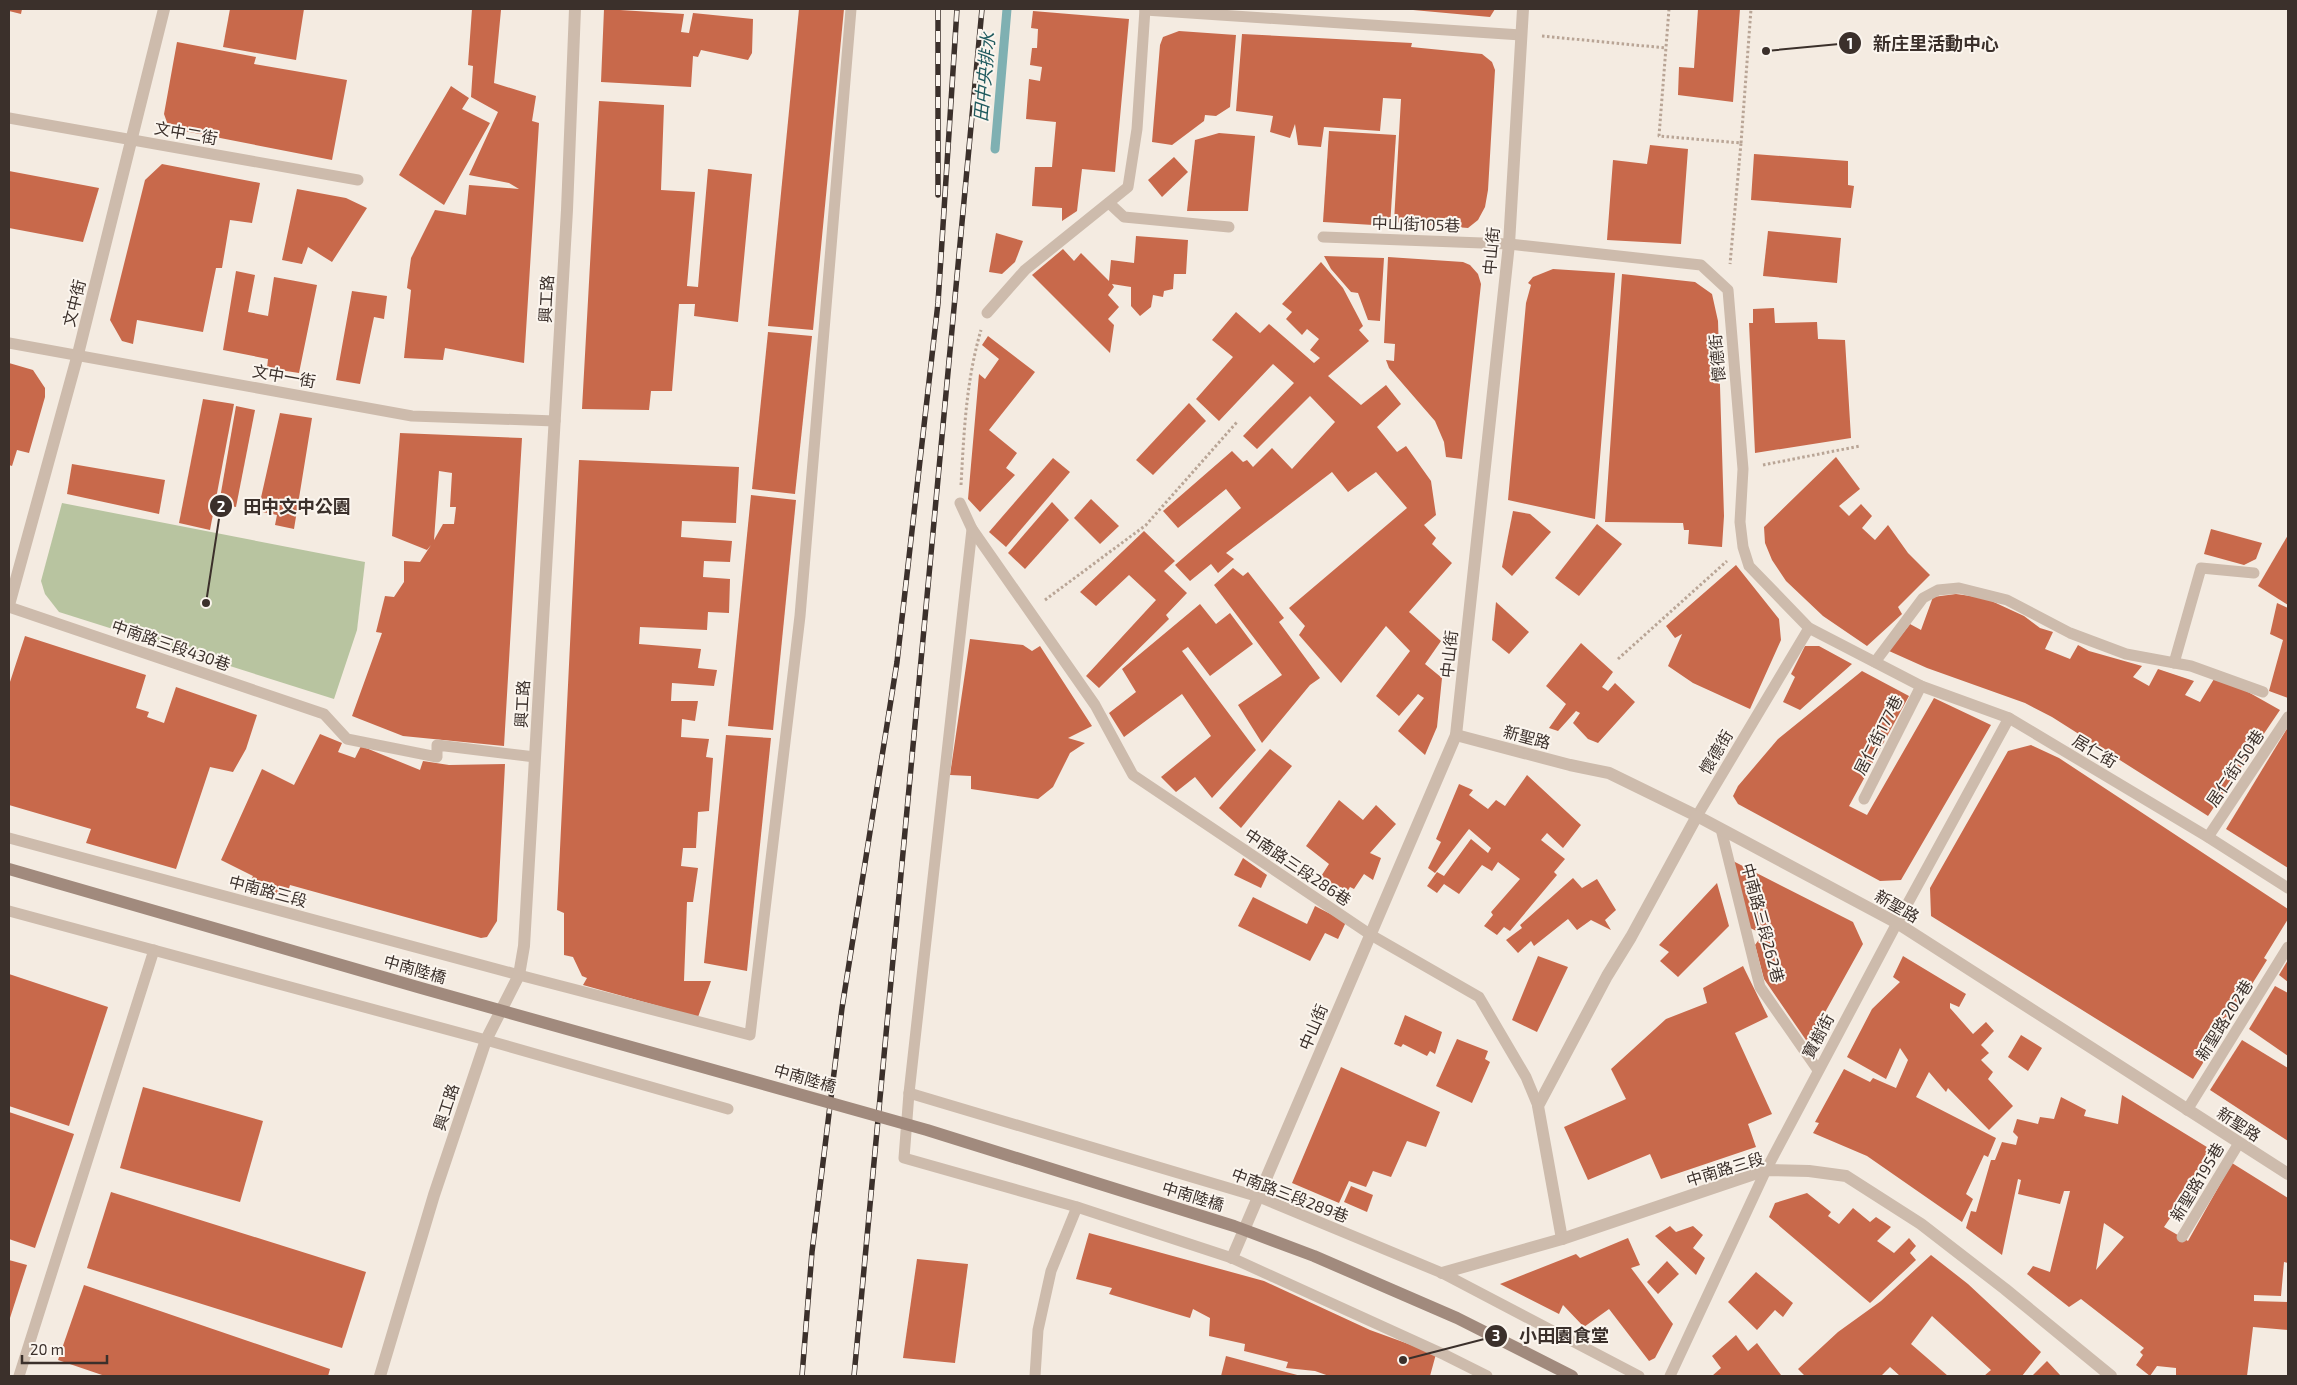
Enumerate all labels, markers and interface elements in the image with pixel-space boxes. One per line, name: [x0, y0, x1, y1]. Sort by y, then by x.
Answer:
callout: 新庄里活動中心: [1838, 27, 2009, 60]
water label: 田中央排水: [969, 30, 999, 123]
text: 新庄里活動中心: [1873, 32, 1999, 54]
text: 1: [1847, 34, 1853, 52]
street label: 文中二街: [153, 118, 219, 147]
street label: 中山街105巷: [1371, 212, 1461, 235]
street label: 中山街: [1479, 226, 1502, 276]
street label: 興工路: [535, 275, 556, 323]
street label: 文中街: [58, 277, 89, 328]
street label: 懷德街: [1705, 333, 1728, 383]
street label: 文中一街: [251, 361, 317, 390]
callout: 田中文中公園: [208, 490, 361, 523]
text: 田中文中公園: [243, 495, 351, 517]
text: 2: [217, 497, 226, 515]
street label: 中南路三段430巷: [109, 615, 233, 674]
street label: 中山街: [1437, 629, 1460, 679]
street label: 興工路: [511, 680, 532, 728]
street label: 居仁街177巷: [1849, 692, 1906, 778]
street label: 新聖路: [1501, 721, 1553, 752]
street label: 懷德街: [1695, 726, 1736, 777]
street label: 居仁街150巷: [2202, 726, 2267, 810]
street label: 居仁街: [2070, 730, 2121, 771]
street label: 中南路三段286巷: [1242, 824, 1355, 909]
street label: 中南路三段262巷: [1738, 861, 1789, 985]
street label: 中南路三段: [227, 871, 309, 910]
street label: 新聖路: [1872, 885, 1923, 926]
street label: 中南陸橋: [382, 951, 449, 986]
street label: 新聖路202巷: [2191, 976, 2256, 1064]
street label: 中山街: [1294, 1001, 1331, 1053]
street label: 寶樹街: [1798, 1010, 1837, 1061]
street label: 中南陸橋: [772, 1060, 839, 1095]
street label: 興工路: [429, 1081, 462, 1133]
street label: 新聖路: [2214, 1103, 2265, 1145]
street label: 新聖路195巷: [2166, 1139, 2227, 1224]
street label: 中南路三段: [1684, 1148, 1766, 1189]
street label: 中南路三段289巷: [1229, 1163, 1351, 1226]
street label: 中南陸橋: [1160, 1177, 1227, 1214]
callout: 小田園食堂: [1484, 1319, 1619, 1352]
text: 小田園食堂: [1519, 1324, 1609, 1346]
text: 3: [1492, 1326, 1500, 1344]
scale bar: [22, 1332, 108, 1364]
text: 20 m: [30, 1340, 64, 1358]

